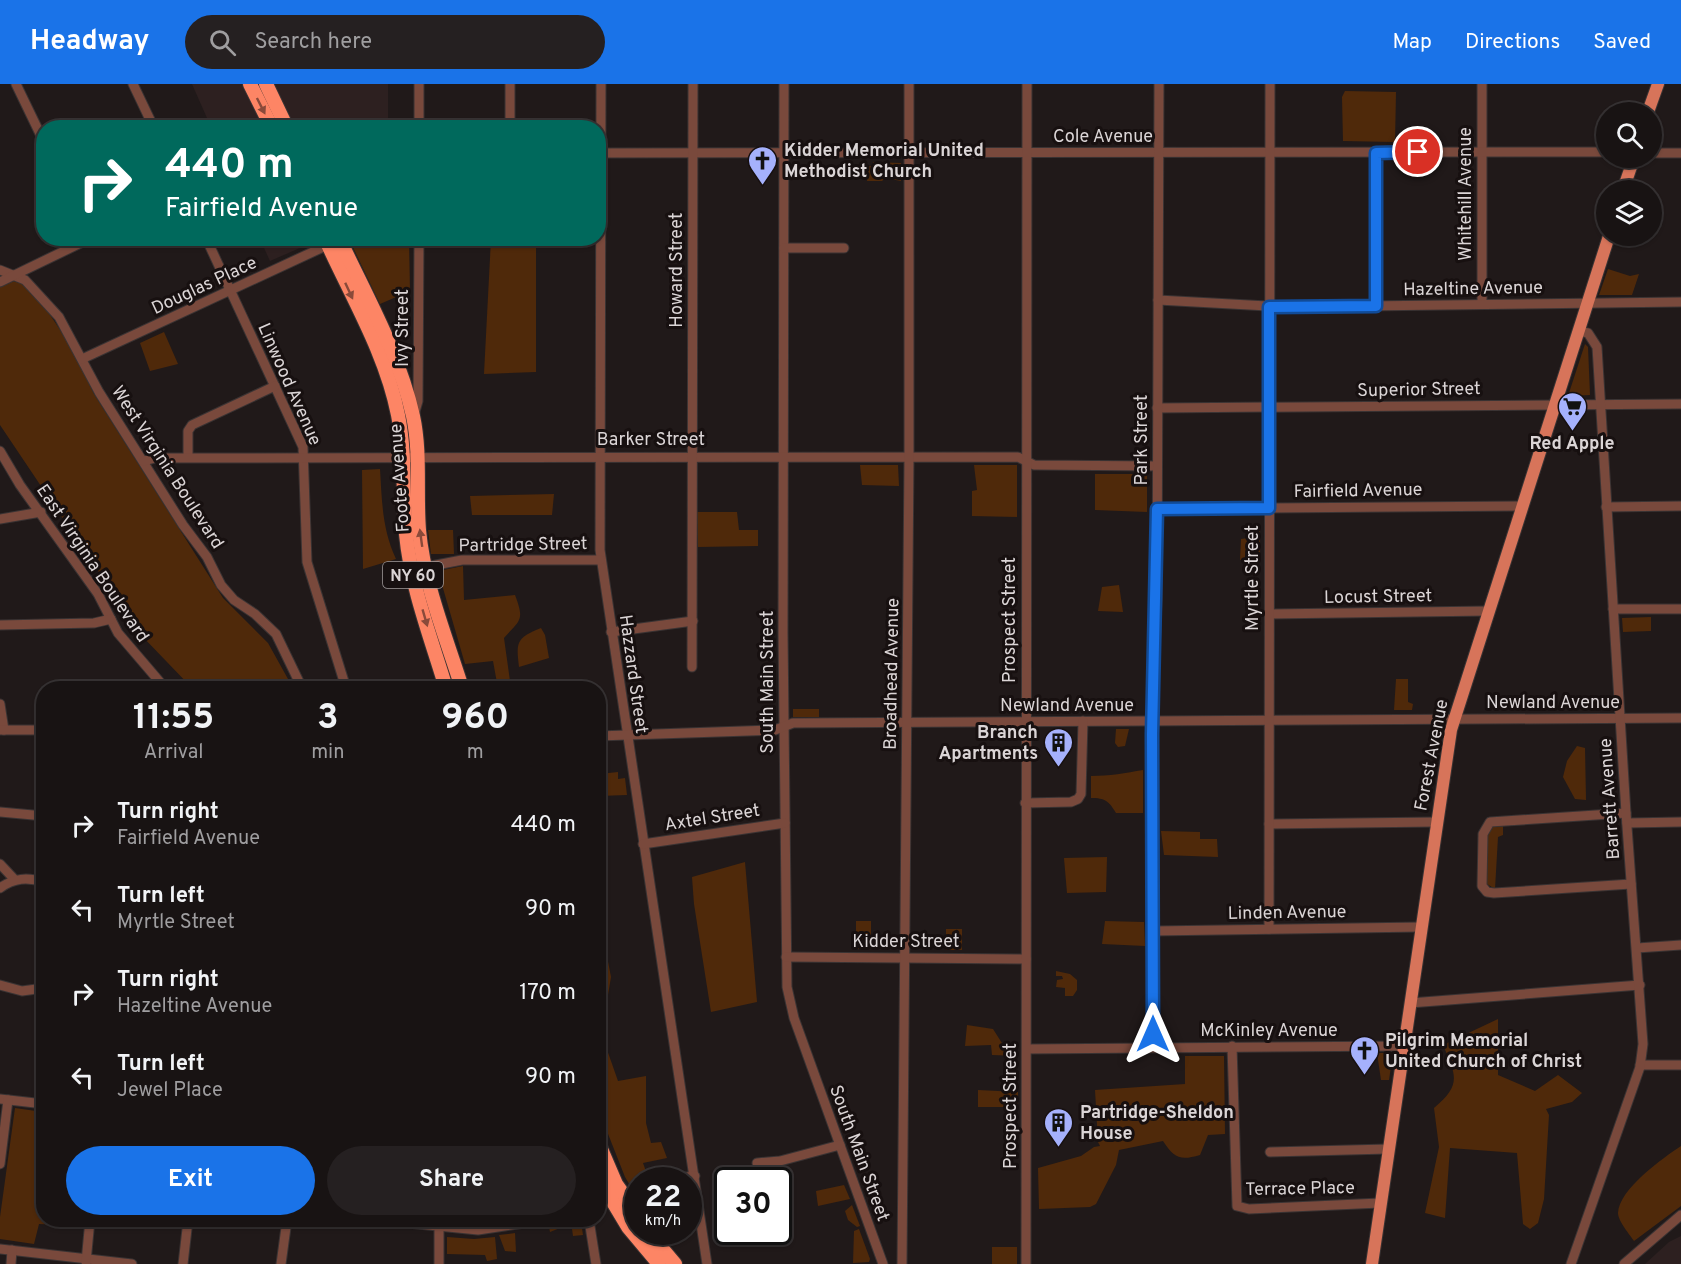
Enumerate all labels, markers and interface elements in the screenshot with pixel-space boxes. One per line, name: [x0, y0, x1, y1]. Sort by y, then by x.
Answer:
search box: [185, 15, 605, 69]
text: Headway: [30, 24, 149, 60]
icon: search: [206, 26, 239, 59]
text: Search here: [254, 29, 372, 56]
text: Map: [1392, 29, 1432, 56]
text: Directions: [1465, 29, 1560, 56]
text: Saved: [1593, 29, 1651, 56]
one-way arrow: [256, 97, 266, 114]
map controls: [1596, 102, 1662, 246]
button: search: [1596, 102, 1662, 168]
street label: Cole Avenue: [1053, 126, 1153, 149]
pin: [1392, 126, 1443, 177]
street label: Whitehill Avenue: [1455, 127, 1478, 261]
icon: arrive: [1401, 135, 1434, 168]
text: 440 m: [165, 140, 294, 193]
place label: Kidder Memorial United Methodist Church: [784, 140, 984, 184]
icon: right: [66, 144, 144, 222]
church icon: Kidder Memorial United Methodist Church: [747, 144, 779, 186]
button: layers: [1596, 180, 1662, 246]
text: Fairfield Avenue: [165, 192, 358, 226]
street label: Howard Street: [666, 212, 689, 328]
street label: Douglas Place: [148, 252, 261, 321]
street label: Hazeltine Avenue: [1403, 277, 1543, 302]
one-way arrow: [345, 283, 354, 300]
street label: Ivy Street: [392, 289, 415, 367]
street label: Linwood Avenue: [251, 320, 326, 449]
street label: Superior Street: [1357, 378, 1481, 403]
street label: West Virginia Boulevard: [105, 382, 228, 554]
supermarket icon: Red Apple: [1556, 390, 1588, 432]
street label: Park Street: [1131, 395, 1154, 485]
street label: Foote Avenue: [385, 423, 416, 533]
street label: Barker Street: [597, 429, 705, 452]
place label: Red Apple: [1529, 433, 1615, 456]
street label: Fairfield Avenue: [1294, 479, 1423, 504]
street label: East Virginia Boulevard: [30, 480, 153, 647]
street label: Myrtle Street: [1242, 525, 1265, 631]
one-way arrow: [416, 528, 425, 547]
street label: Partridge Street: [458, 533, 588, 558]
street label: Prospect Street: [999, 557, 1022, 683]
road number: NY 60: [383, 562, 443, 588]
street label: Locust Street: [1324, 585, 1432, 610]
street label: Broadhead Avenue: [880, 598, 905, 750]
one-way arrow: [421, 609, 430, 627]
street label: South Main Street: [757, 610, 780, 754]
street label: Hazzard Street: [613, 613, 652, 735]
street label: Newland Avenue: [1486, 692, 1620, 715]
street label: Newland Avenue: [1000, 695, 1134, 718]
text: 11:55: [133, 696, 214, 742]
text: 3: [317, 696, 339, 742]
text: 960: [441, 696, 509, 742]
street label: Forest Avenue: [1410, 697, 1455, 813]
place label: Branch Apartments: [938, 722, 1038, 766]
building icon: Branch Apartments: [1043, 726, 1075, 768]
street label: Barrett Avenue: [1595, 737, 1626, 860]
text: Arrival: [144, 740, 203, 766]
text: min: [311, 740, 344, 766]
text: m: [467, 740, 484, 766]
text: Turn right: [117, 799, 219, 826]
street label: Axtel Street: [663, 800, 762, 837]
icon: right: [66, 809, 99, 842]
text: 440 m: [511, 812, 576, 839]
text: Fairfield Avenue: [117, 826, 260, 852]
text: Turn left: [117, 883, 205, 910]
icon: left: [66, 893, 99, 926]
text: 90 m: [525, 896, 576, 923]
street label: Linden Avenue: [1227, 901, 1347, 926]
text: Myrtle Street: [117, 910, 235, 936]
street label: Kidder Street: [852, 931, 960, 954]
text: Turn right: [117, 967, 219, 994]
icon: right: [66, 977, 99, 1010]
text: 170 m: [519, 980, 576, 1007]
text: Hazeltine Avenue: [117, 994, 272, 1020]
position arrow: [1121, 1002, 1185, 1066]
street label: McKinley Avenue: [1200, 1020, 1338, 1043]
place label: Pilgrim Memorial United Church of Christ: [1385, 1030, 1582, 1074]
church icon: Pilgrim Memorial United Church of Christ: [1348, 1034, 1380, 1076]
street label: Prospect Street: [1000, 1043, 1023, 1169]
text: Turn left: [117, 1051, 205, 1078]
icon: left: [66, 1061, 99, 1094]
text: 90 m: [525, 1064, 576, 1091]
text: Jewel Place: [117, 1078, 223, 1104]
street label: South Main Street: [823, 1082, 894, 1225]
place label: Partridge-Sheldon House: [1080, 1102, 1234, 1146]
building icon: Partridge-Sheldon House: [1043, 1106, 1075, 1148]
button: Exit: [66, 1146, 315, 1215]
button: Share: [327, 1146, 576, 1215]
speed limit sign: 30: [714, 1167, 792, 1245]
street label: Terrace Place: [1245, 1177, 1355, 1202]
text: 22: [645, 1180, 681, 1217]
text: km/h: [645, 1212, 681, 1231]

